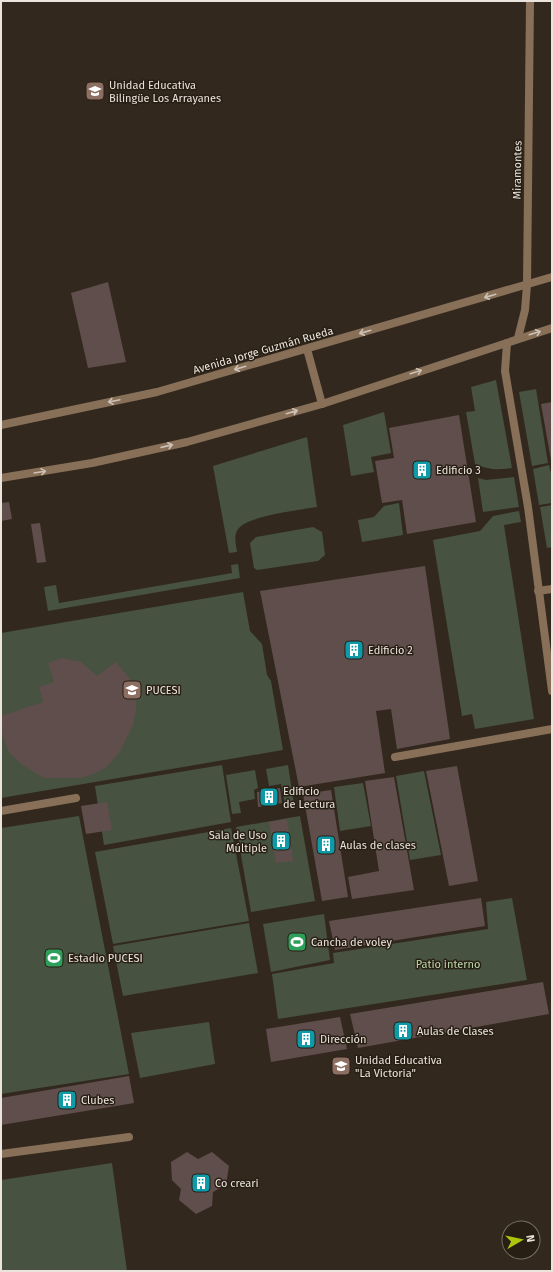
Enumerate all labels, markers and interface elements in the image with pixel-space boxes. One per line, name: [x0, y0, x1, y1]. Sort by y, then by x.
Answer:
place label: Unidad Educativa Bilingüe Los Arrayanes: [109, 79, 221, 105]
school or university icon: Unidad Educativa Bilingüe Los Arrayanes: [84, 80, 106, 102]
street label: Miramontes: [510, 141, 525, 199]
one-way arrow: [483, 293, 496, 300]
street label: Avenida Jorge Guzmán Rueda: [191, 324, 335, 377]
one-way arrow: [359, 329, 372, 336]
one-way arrow: [528, 329, 541, 336]
one-way arrow: [234, 365, 247, 372]
one-way arrow: [410, 368, 422, 376]
one-way arrow: [108, 398, 121, 406]
one-way arrow: [285, 408, 298, 415]
one-way arrow: [160, 442, 173, 450]
building icon: Edificio 3: [411, 459, 433, 481]
place label: Edificio 3: [436, 464, 481, 477]
one-way arrow: [33, 468, 46, 476]
building icon: Edificio 2: [343, 639, 365, 661]
place label: Edificio 2: [368, 644, 413, 657]
school or university icon: PUCESI: [121, 679, 143, 701]
place label: PUCESI: [146, 684, 181, 697]
place label: Edificio de Lectura: [283, 785, 335, 811]
building icon: Edificio de Lectura: [258, 786, 280, 808]
place label: Sala de Uso Múltiple: [209, 829, 267, 855]
building icon: Sala de Uso Múltiple: [270, 830, 292, 852]
building icon: Aulas de clases: [315, 834, 337, 856]
place label: Aulas de clases: [340, 839, 416, 852]
sports icon: Cancha de voley: [286, 931, 308, 953]
place label: Cancha de voley: [311, 936, 392, 949]
sports icon: Estadio PUCESI: [43, 947, 65, 969]
place label: Estadio PUCESI: [68, 952, 143, 965]
park label: Patio interno: [416, 958, 480, 971]
building icon: Aulas de Clases: [392, 1020, 414, 1042]
place label: Aulas de Clases: [417, 1025, 494, 1038]
building icon: Dirección: [295, 1028, 317, 1050]
place label: Dirección: [320, 1033, 366, 1046]
place label: Unidad Educativa "La Victoria": [355, 1054, 442, 1080]
school or university icon: Unidad Educativa "La Victoria": [330, 1055, 352, 1077]
building icon: Clubes: [56, 1089, 78, 1111]
place label: Clubes: [81, 1094, 114, 1107]
building icon: Co creari: [190, 1172, 212, 1194]
place label: Co creari: [215, 1177, 259, 1190]
north arrow: [501, 1220, 541, 1260]
text: N: [523, 1234, 537, 1243]

